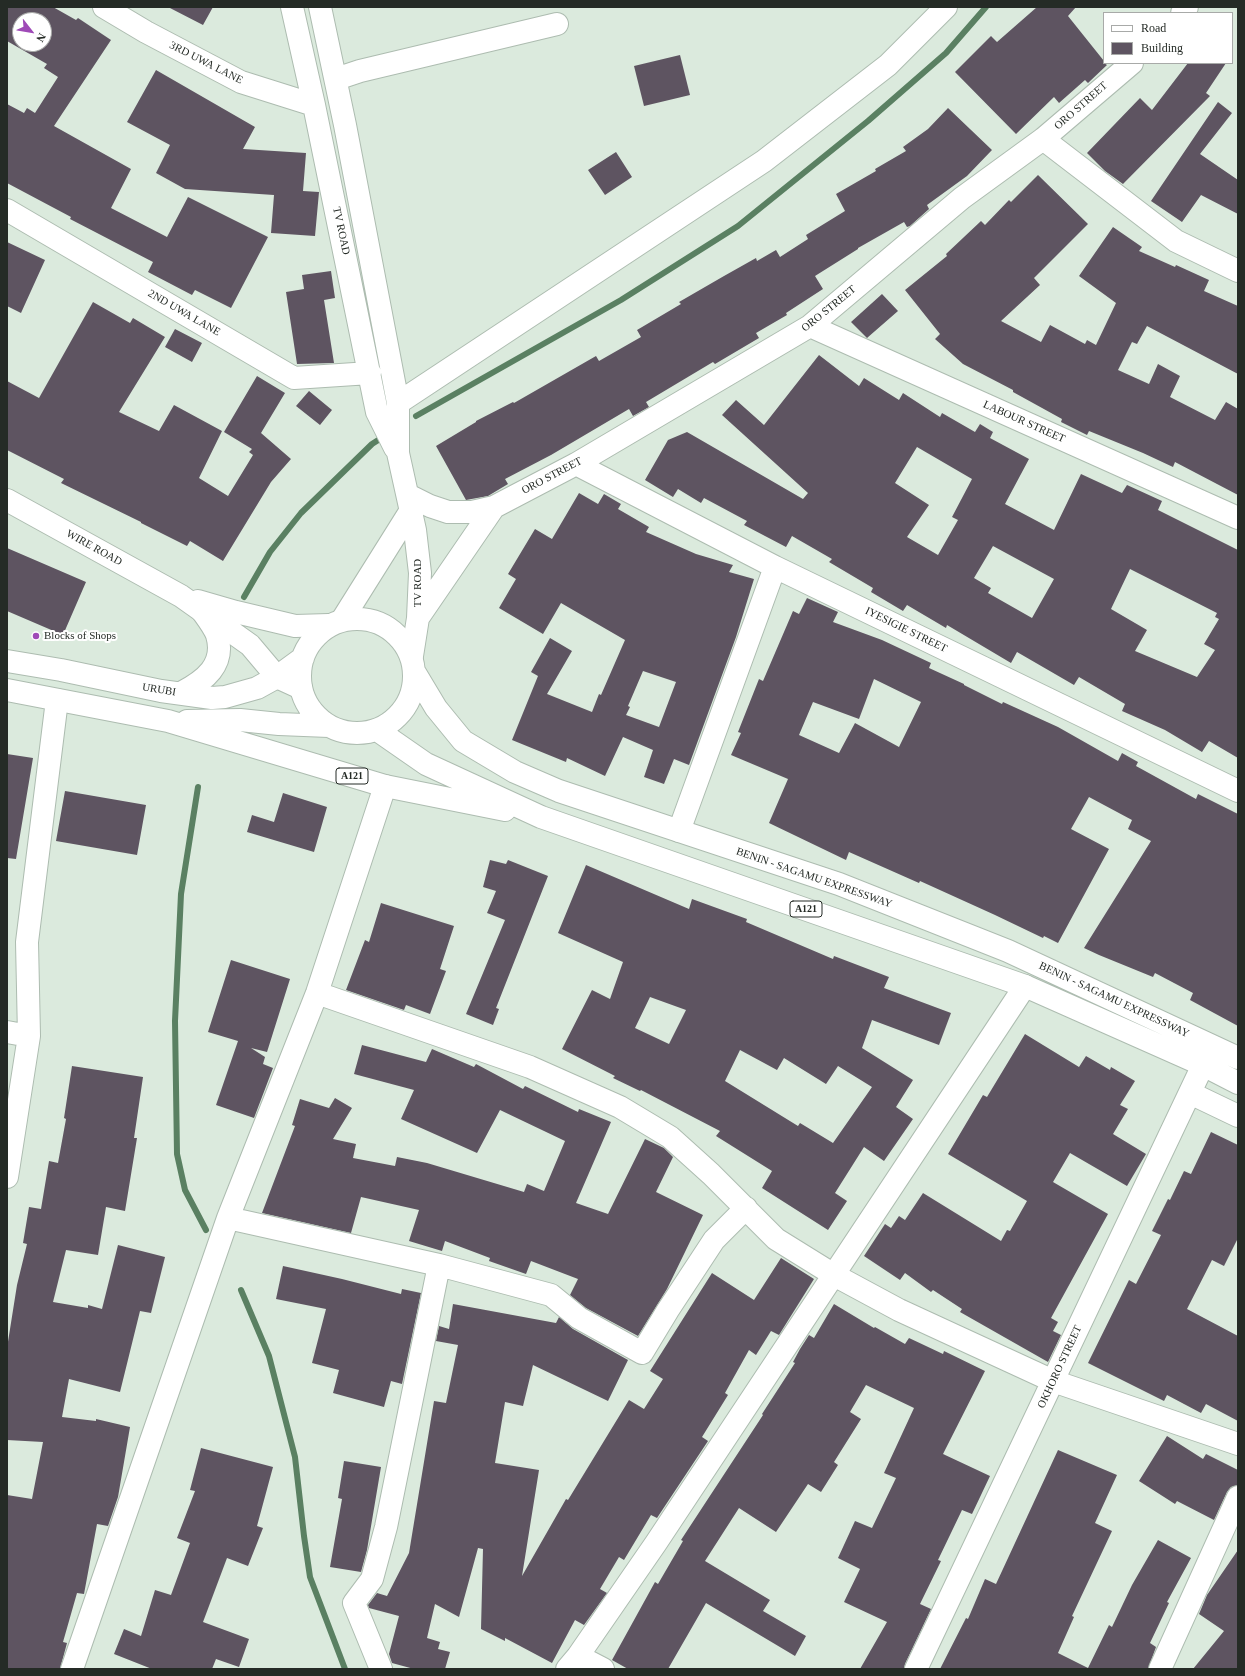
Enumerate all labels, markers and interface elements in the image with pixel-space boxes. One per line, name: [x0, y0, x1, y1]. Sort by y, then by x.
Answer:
north arrow: [12, 12, 52, 52]
legend: [1103, 12, 1233, 64]
text: Road: [1141, 21, 1166, 35]
text: N: [34, 31, 49, 44]
street label: 3RD UWA LANE: [167, 39, 245, 87]
text: Building: [1141, 41, 1183, 55]
street label: ORO STREET: [1052, 79, 1110, 133]
street label: TV ROAD: [329, 206, 353, 256]
street label: ORO STREET: [799, 283, 859, 335]
street label: 2ND UWA LANE: [146, 287, 222, 339]
street label: LABOUR STREET: [981, 398, 1067, 446]
street label: ORO STREET: [520, 455, 584, 497]
street label: WIRE ROAD: [64, 527, 124, 569]
street label: TV ROAD: [411, 559, 425, 607]
street label: IYESIGIE STREET: [863, 604, 949, 656]
place label: Blocks of Shops: [44, 629, 116, 643]
marker: Blocks of Shops: [31, 631, 41, 641]
street label: URUBI: [141, 681, 177, 699]
road number: A121: [336, 768, 368, 784]
street label: BENIN - SAGAMU EXPRESSWAY: [734, 845, 894, 911]
road number: A121: [790, 901, 822, 917]
street label: BENIN - SAGAMU EXPRESSWAY: [1037, 959, 1191, 1041]
street label: OKHORO STREET: [1035, 1323, 1085, 1411]

